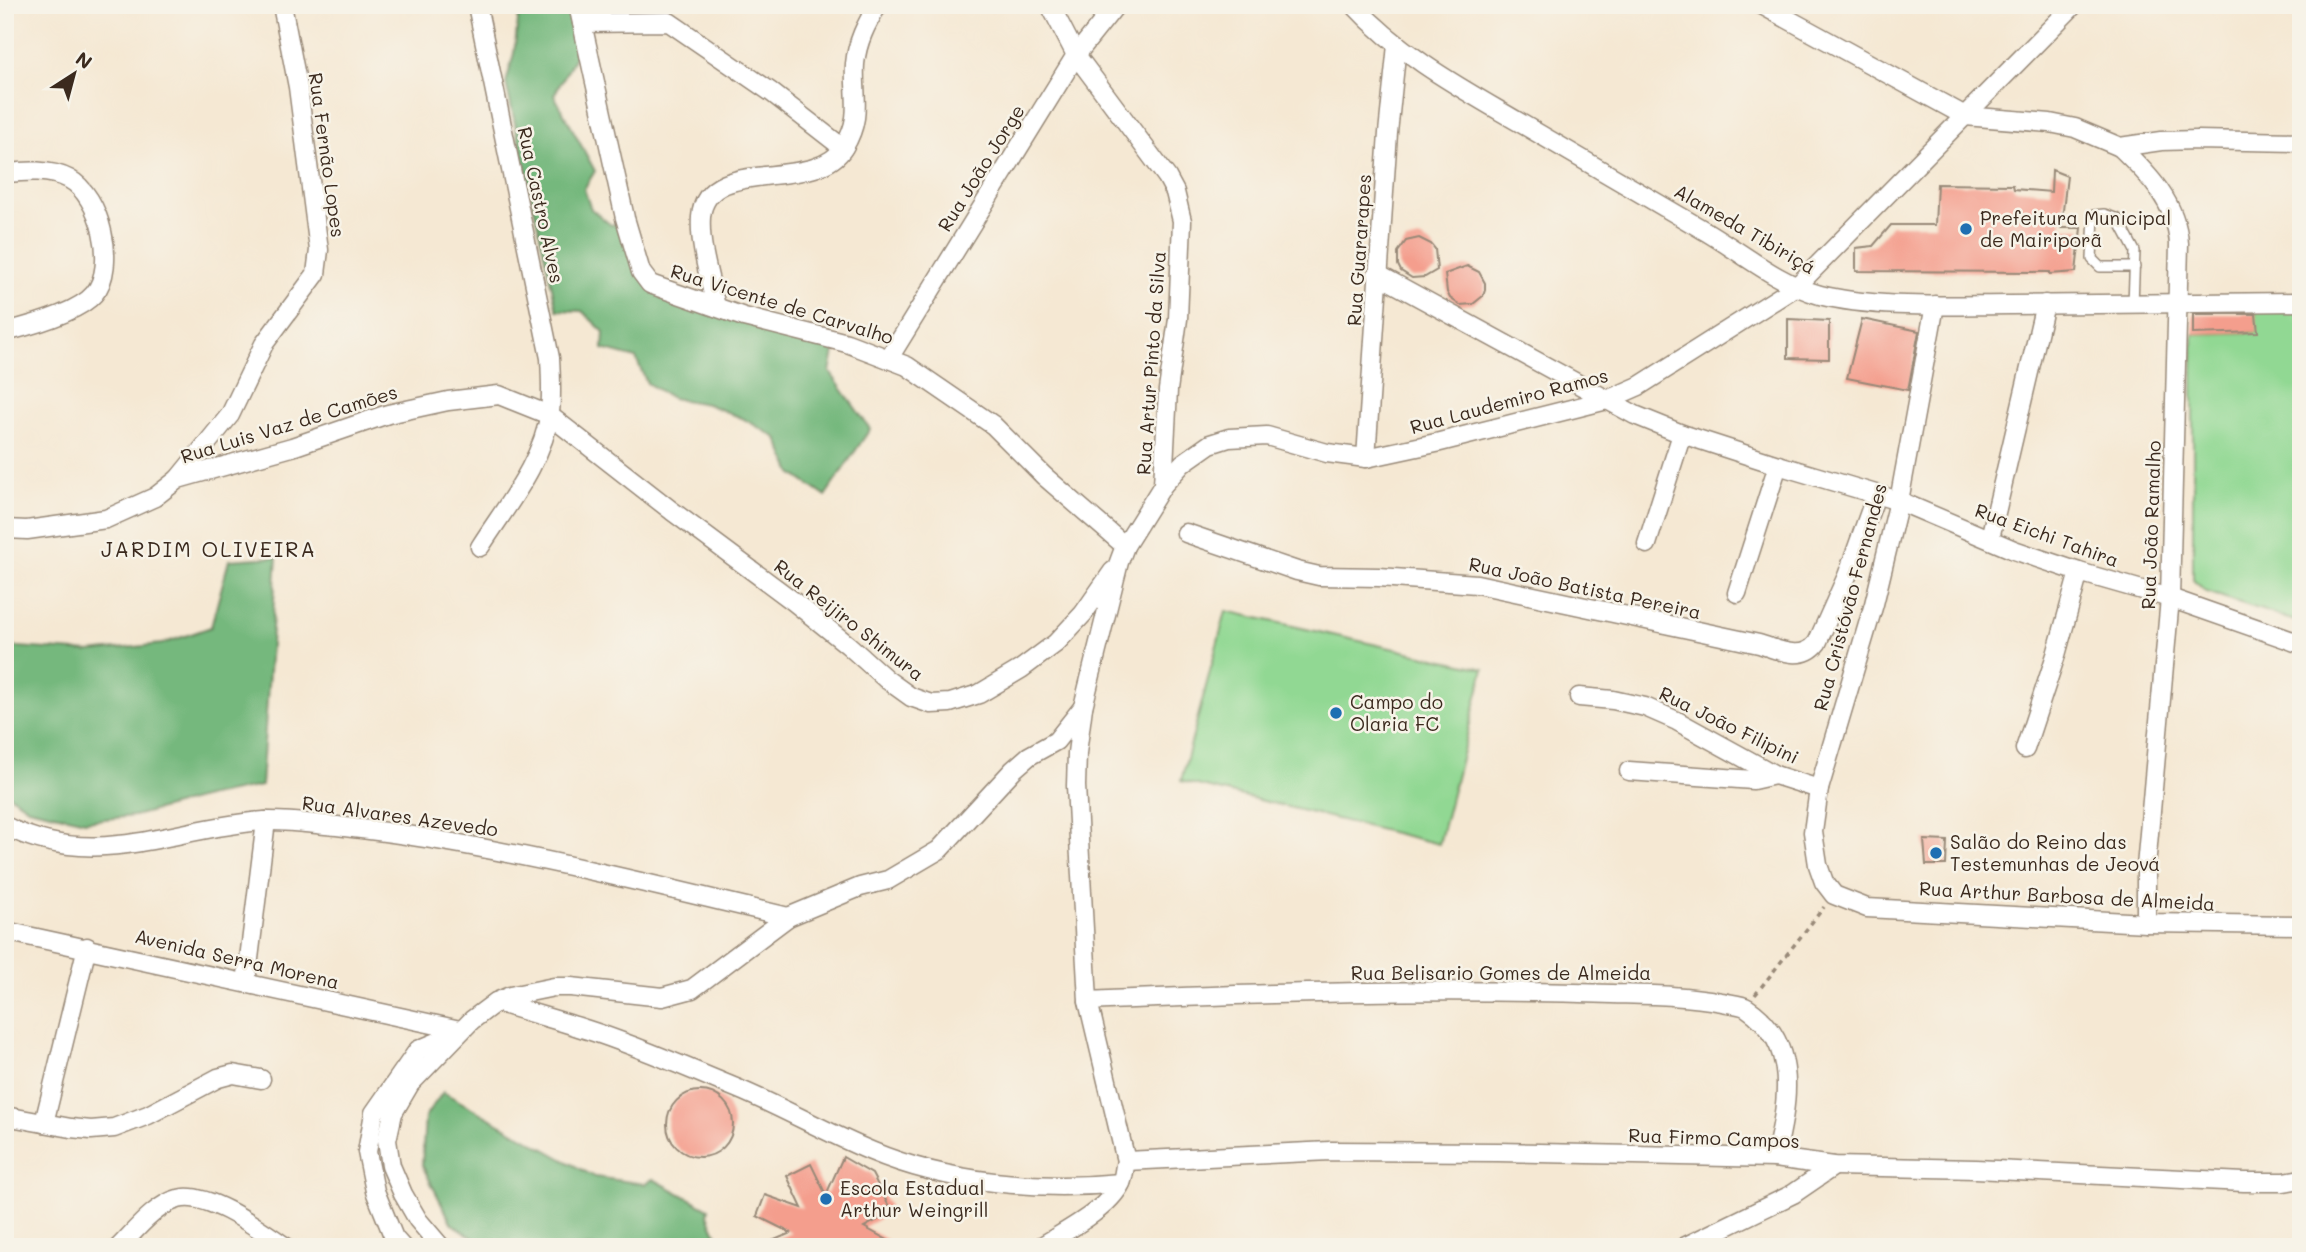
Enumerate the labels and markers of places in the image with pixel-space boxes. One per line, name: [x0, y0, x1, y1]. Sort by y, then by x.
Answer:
place label: Prefeitura Municipal de Mairiporã: [1980, 205, 2171, 252]
marker: Prefeitura Municipal de Mairiporã: [1958, 221, 1974, 237]
place label: Campo do Olaria FC: [1350, 689, 1443, 736]
marker: Campo do Olaria FC: [1328, 705, 1344, 721]
place label: Salão do Reino das Testemunhas de Jeová: [1950, 829, 2160, 876]
marker: Salão do Reino das Testemunhas de Jeová: [1928, 845, 1944, 861]
place label: Escola Estadual Arthur Weingrill: [840, 1175, 988, 1222]
marker: Escola Estadual Arthur Weingrill: [818, 1191, 834, 1207]

